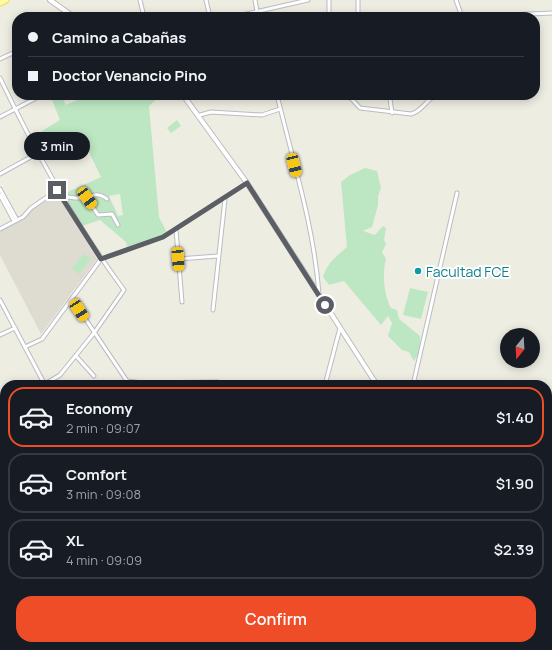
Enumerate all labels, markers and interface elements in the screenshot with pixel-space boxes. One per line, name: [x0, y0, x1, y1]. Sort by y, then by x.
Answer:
text: Camino a Cabañas: [52, 27, 186, 48]
text: Doctor Venancio Pino: [52, 65, 207, 86]
callout: 3 min: [24, 132, 90, 160]
text: 3 min: [41, 137, 73, 155]
car: [285, 152, 303, 178]
route end: [48, 181, 66, 199]
car: [75, 185, 99, 211]
car: [171, 247, 185, 271]
place label: Facultad FCE: [426, 262, 509, 281]
marker: Facultad FCE: [413, 266, 423, 276]
route start: [316, 296, 334, 314]
car: [67, 297, 91, 323]
north arrow: [500, 328, 540, 368]
map controls: [500, 328, 540, 368]
text: Economy: [66, 398, 133, 419]
icon: car: [18, 399, 54, 435]
text: $1.40: [496, 407, 534, 428]
text: 2 min · 09:07: [66, 419, 140, 437]
text: Comfort: [66, 464, 127, 485]
icon: car: [18, 465, 54, 501]
text: $1.90: [496, 473, 534, 494]
text: 3 min · 09:08: [66, 485, 141, 503]
text: XL: [66, 530, 84, 551]
icon: car: [18, 531, 54, 567]
text: $2.39: [494, 539, 534, 560]
text: 4 min · 09:09: [66, 551, 142, 569]
button: Confirm: [16, 596, 536, 642]

